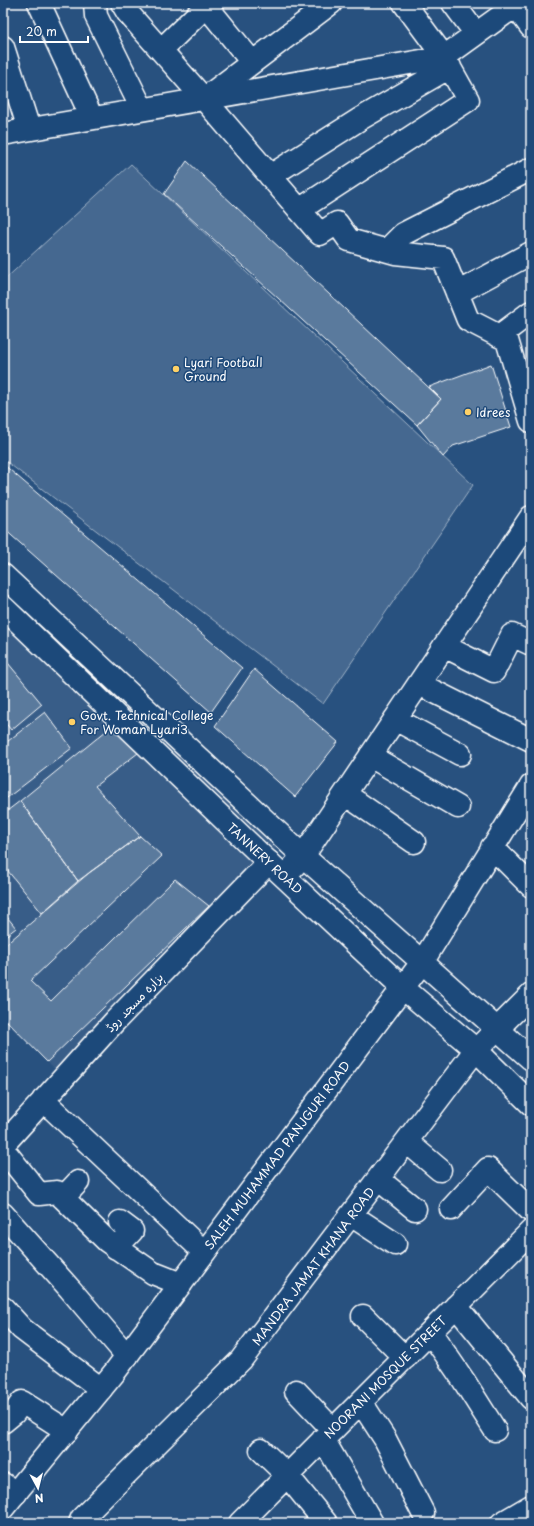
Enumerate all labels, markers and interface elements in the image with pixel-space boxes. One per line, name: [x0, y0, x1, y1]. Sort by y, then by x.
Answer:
scale bar: [20, 18, 88, 44]
text: 20 m: [26, 22, 57, 40]
place label: Lyari Football Ground: [184, 353, 263, 385]
marker: Lyari Football Ground: [171, 364, 181, 374]
place label: Idrees: [476, 403, 511, 421]
marker: Idrees: [463, 407, 473, 417]
place label: Govt. Technical College For Woman Lyari3: [80, 706, 213, 738]
marker: Govt. Technical College For Woman Lyari3: [67, 717, 77, 727]
street label: TANNERY ROAD: [223, 818, 307, 898]
street label: ہزارہ مسجد روڈ: [101, 968, 168, 1036]
street label: SALEH MUHAMMAD PANJGURI ROAD: [200, 1057, 354, 1253]
street label: MANDRA JAMAT KHANA ROAD: [247, 1183, 379, 1349]
street label: NOORANI MOSQUE STREET: [320, 1311, 451, 1442]
north arrow: [18, 1468, 58, 1508]
text: N: [34, 1489, 45, 1507]

